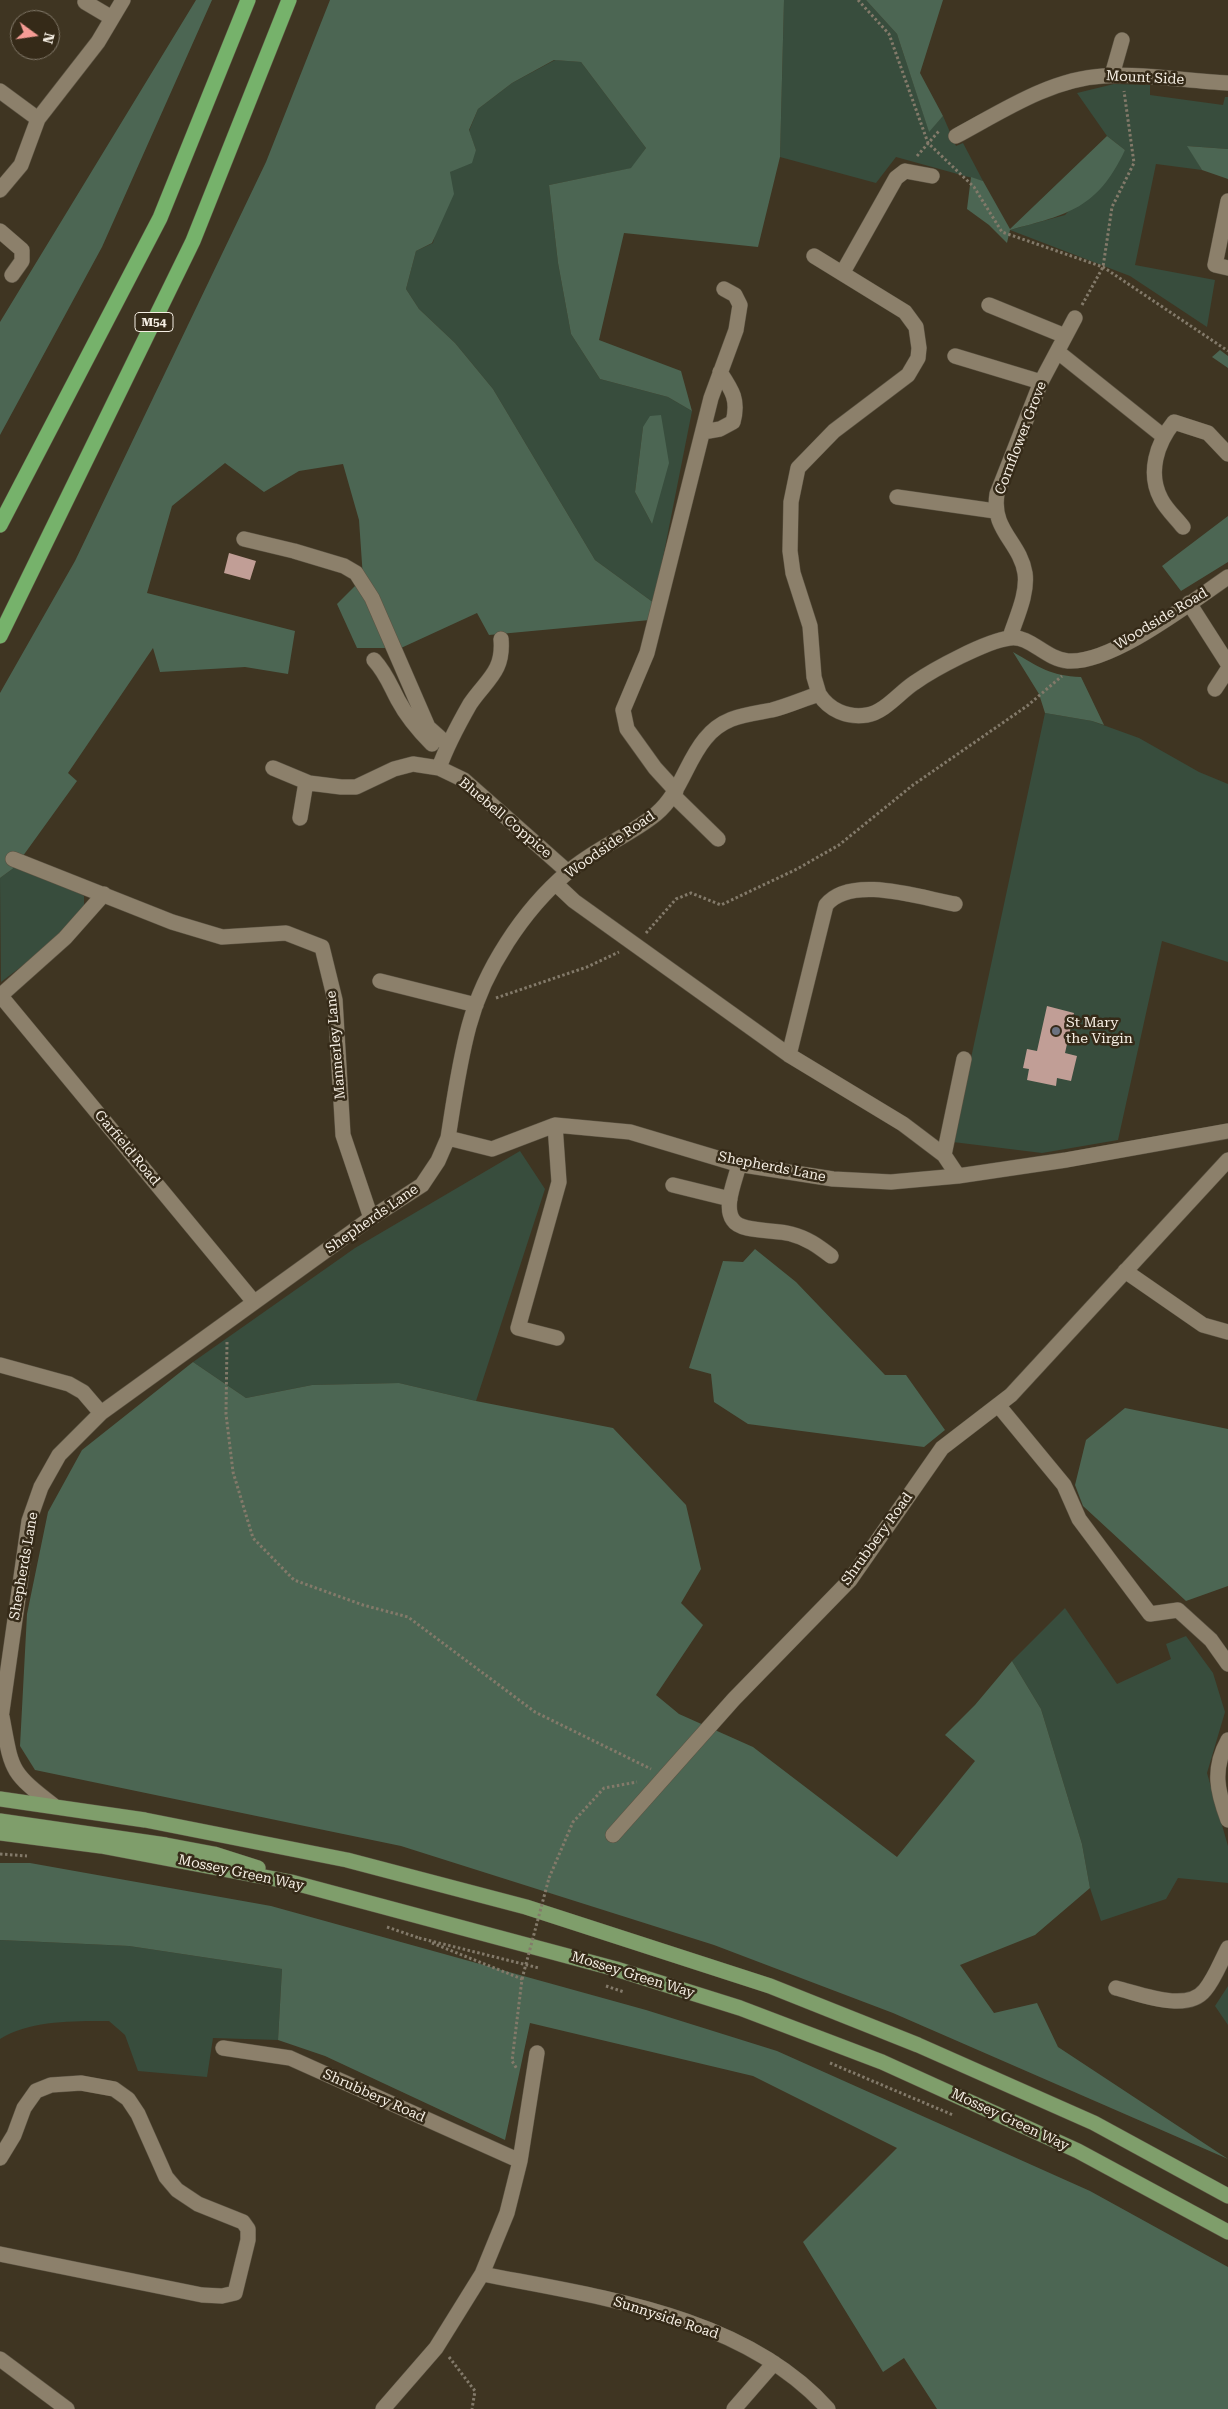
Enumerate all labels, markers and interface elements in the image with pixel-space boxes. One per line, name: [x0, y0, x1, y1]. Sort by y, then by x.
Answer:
north arrow: [10, 10, 60, 60]
text: N: [40, 31, 58, 46]
street label: Mount Side: [1106, 68, 1184, 88]
road number: M54: [135, 313, 173, 332]
street label: Cornflower Grove: [992, 379, 1050, 497]
street label: Woodside Road: [1111, 585, 1211, 653]
street label: Bluebell Coppice: [455, 774, 555, 862]
street label: Woodside Road: [562, 808, 658, 882]
street label: Mannerley Lane: [323, 990, 349, 1100]
place label: St Mary the Virgin: [1066, 1015, 1133, 1048]
marker: St Mary the Virgin: [1050, 1025, 1062, 1037]
street label: Garfield Road: [91, 1107, 163, 1189]
street label: Shepherds Lane: [717, 1148, 827, 1186]
street label: Shepherds Lane: [322, 1181, 422, 1257]
street label: Shrubbery Road: [838, 1489, 916, 1589]
street label: Shepherds Lane: [6, 1511, 42, 1621]
street label: Mossey Green Way: [177, 1851, 305, 1895]
street label: Mossey Green Way: [569, 1948, 697, 2002]
street label: Shrubbery Road: [320, 2066, 428, 2126]
street label: Mossey Green Way: [948, 2085, 1072, 2155]
street label: Sunnyside Road: [611, 2293, 721, 2343]

